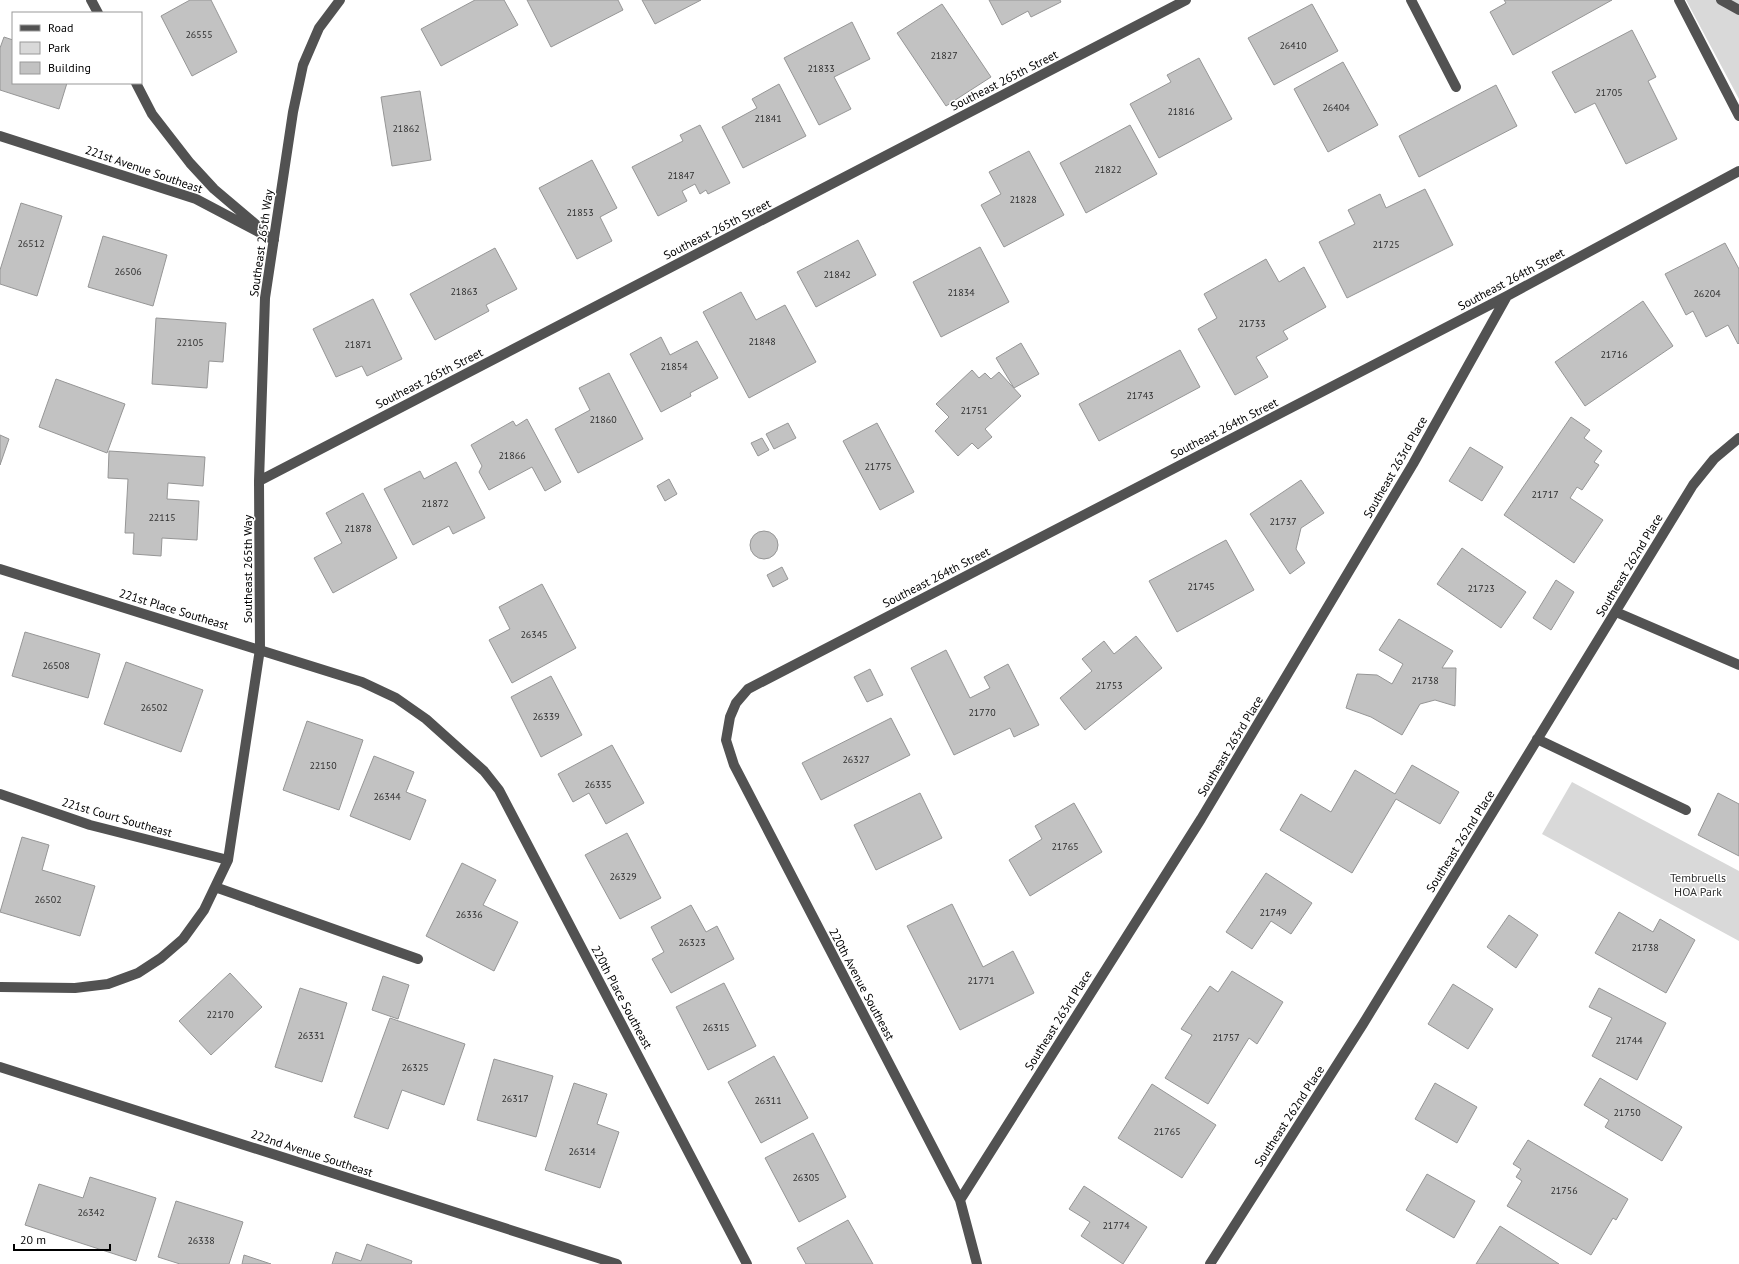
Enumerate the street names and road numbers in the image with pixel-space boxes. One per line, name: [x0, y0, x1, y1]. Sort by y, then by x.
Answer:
street label: Southeast 265th Street: [948, 46, 1060, 114]
street label: 221st Avenue Southeast: [83, 142, 205, 196]
street label: Southeast 265th Way: [246, 188, 276, 298]
street label: Southeast 265th Street: [661, 195, 773, 263]
street label: Southeast 264th Street: [1455, 245, 1567, 313]
street label: Southeast 265th Street: [373, 344, 485, 412]
street label: Southeast 264th Street: [1168, 394, 1280, 462]
street label: Southeast 263rd Place: [1360, 413, 1430, 521]
street label: Southeast 262nd Place: [1592, 511, 1666, 619]
street label: Southeast 265th Way: [240, 514, 255, 623]
street label: Southeast 264th Street: [880, 543, 992, 611]
street label: 221st Place Southeast: [117, 585, 231, 633]
street label: Southeast 263rd Place: [1194, 693, 1266, 799]
street label: Southeast 262nd Place: [1422, 787, 1498, 895]
street label: 221st Court Southeast: [60, 794, 174, 840]
street label: 220th Avenue Southeast: [826, 925, 898, 1043]
street label: 220th Place Southeast: [588, 943, 656, 1051]
street label: Southeast 263rd Place: [1021, 967, 1095, 1073]
street label: Southeast 262nd Place: [1251, 1063, 1327, 1169]
street label: 222nd Avenue Southeast: [249, 1126, 375, 1180]

